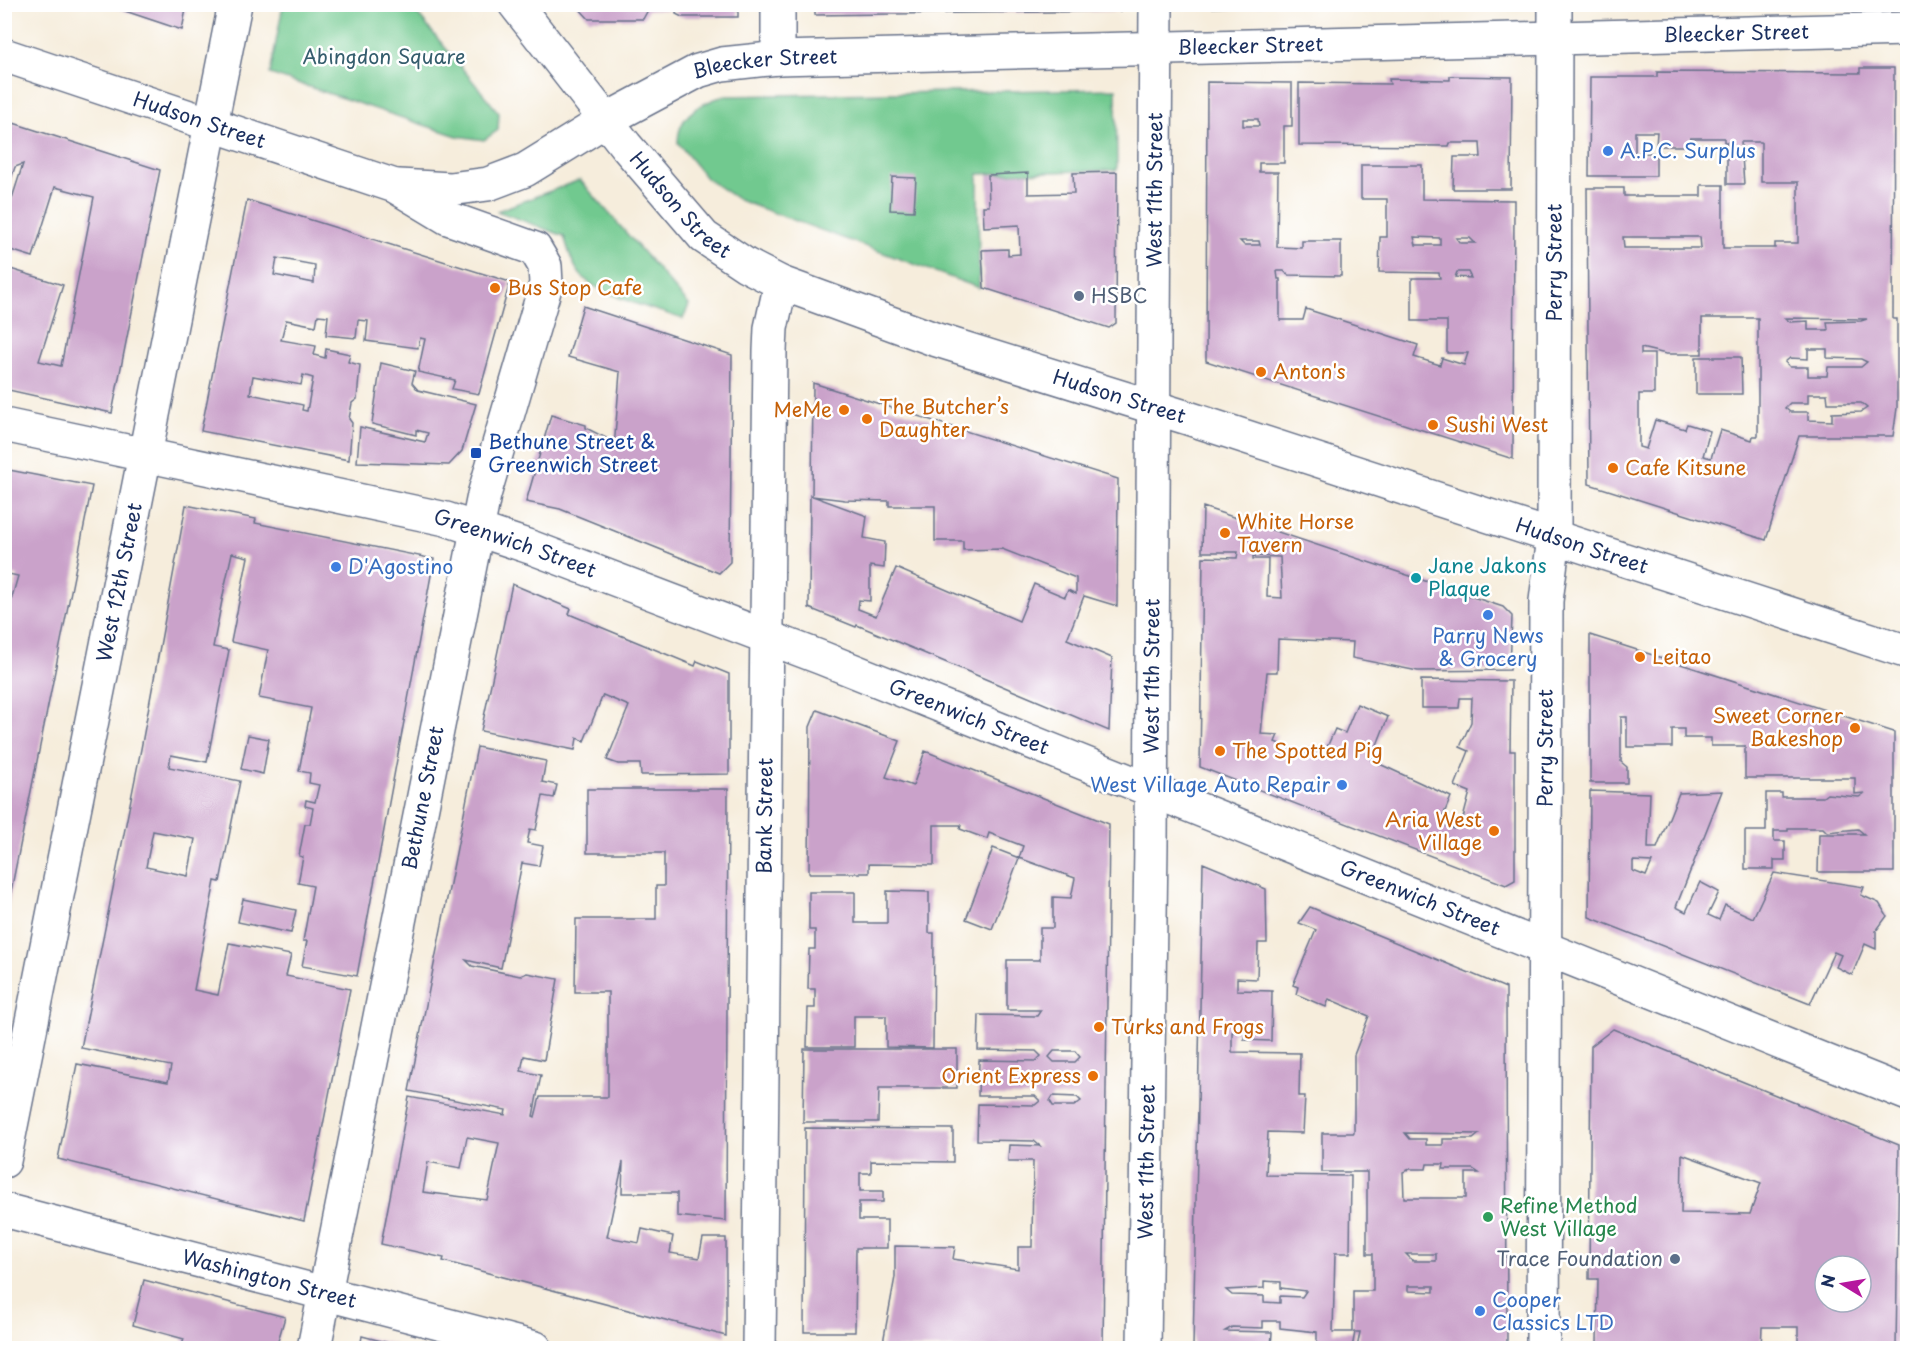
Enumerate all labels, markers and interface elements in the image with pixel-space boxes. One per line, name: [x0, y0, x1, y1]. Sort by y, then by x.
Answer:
street label: Bleecker Street: [1663, 16, 1809, 49]
street label: Bleecker Street: [1177, 28, 1324, 62]
street label: Bleecker Street: [688, 40, 838, 86]
park label: Abingdon Square: [302, 41, 466, 71]
street label: Hudson Street: [130, 83, 270, 156]
street label: West 11th Street: [1138, 112, 1169, 268]
place label: A.P.C. Surplus: [1620, 135, 1756, 165]
marker: A.P.C. Surplus: [1601, 144, 1615, 158]
street label: Hudson Street: [623, 145, 738, 265]
street label: Perry Street: [1538, 204, 1569, 321]
place label: Bus Stop Cafe: [507, 272, 642, 302]
place label: HSBC: [1091, 280, 1148, 310]
marker: Bus Stop Cafe: [488, 281, 502, 295]
marker: HSBC: [1072, 289, 1086, 303]
place label: Anton's: [1273, 356, 1346, 386]
street label: Hudson Street: [1049, 361, 1190, 430]
marker: Anton's: [1254, 365, 1268, 379]
place label: The Butcher’s Daughter: [879, 391, 1009, 444]
place label: MeMe: [773, 394, 832, 424]
marker: MeMe: [837, 403, 851, 417]
place label: Sushi West: [1445, 409, 1548, 439]
marker: The Butcher’s Daughter: [860, 412, 874, 426]
marker: Sushi West: [1426, 418, 1440, 432]
place label: Bethune Street & Greenwich Street: [488, 426, 658, 479]
marker: Bethune Street & Greenwich Street: [469, 446, 483, 460]
place label: Cafe Kitsune: [1625, 452, 1747, 482]
marker: Cafe Kitsune: [1606, 461, 1620, 475]
street label: West 12th Street: [88, 500, 149, 664]
street label: Greenwich Street: [431, 501, 601, 585]
place label: White Horse Tavern: [1237, 506, 1354, 559]
street label: Hudson Street: [1512, 510, 1652, 581]
marker: White Horse Tavern: [1218, 526, 1232, 540]
place label: Jane Jakons Plaque: [1428, 550, 1547, 603]
place label: D'Agostino: [348, 551, 453, 581]
marker: D'Agostino: [329, 560, 343, 574]
marker: Jane Jakons Plaque: [1409, 571, 1423, 585]
street label: West 11th Street: [1136, 598, 1166, 754]
marker: Parry News & Grocery: [1481, 608, 1495, 622]
place label: Parry News & Grocery: [1432, 620, 1544, 673]
place label: Leitao: [1652, 641, 1711, 671]
marker: Leitao: [1633, 650, 1647, 664]
street label: Greenwich Street: [885, 670, 1054, 762]
street label: Perry Street: [1529, 689, 1560, 807]
place label: Sweet Corner Bakeshop: [1713, 700, 1844, 753]
marker: Sweet Corner Bakeshop: [1848, 721, 1862, 735]
street label: Bethune Street: [393, 723, 451, 872]
place label: The Spotted Pig: [1232, 735, 1383, 765]
marker: The Spotted Pig: [1213, 744, 1227, 758]
street label: Bank Street: [748, 758, 780, 874]
place label: West Village Auto Repair: [1090, 769, 1330, 799]
marker: West Village Auto Repair: [1335, 778, 1349, 792]
place label: Aria West Village: [1385, 804, 1482, 857]
marker: Aria West Village: [1487, 824, 1501, 838]
street label: Greenwich Street: [1336, 851, 1505, 943]
place label: Turks and Frogs: [1111, 1011, 1264, 1041]
marker: Turks and Frogs: [1092, 1020, 1106, 1034]
place label: Orient Express: [941, 1060, 1081, 1090]
marker: Orient Express: [1086, 1069, 1100, 1083]
street label: West 11th Street: [1130, 1084, 1162, 1240]
place label: Refine Method West Village: [1500, 1190, 1638, 1243]
marker: Refine Method West Village: [1481, 1210, 1495, 1224]
street label: Washington Street: [179, 1241, 360, 1315]
place label: Trace Foundation: [1497, 1243, 1663, 1273]
marker: Trace Foundation: [1668, 1252, 1682, 1266]
north arrow: [1813, 1254, 1873, 1314]
text: N: [1814, 1272, 1840, 1289]
place label: Cooper Classics LTD: [1492, 1284, 1614, 1337]
marker: Cooper Classics LTD: [1473, 1304, 1487, 1318]

